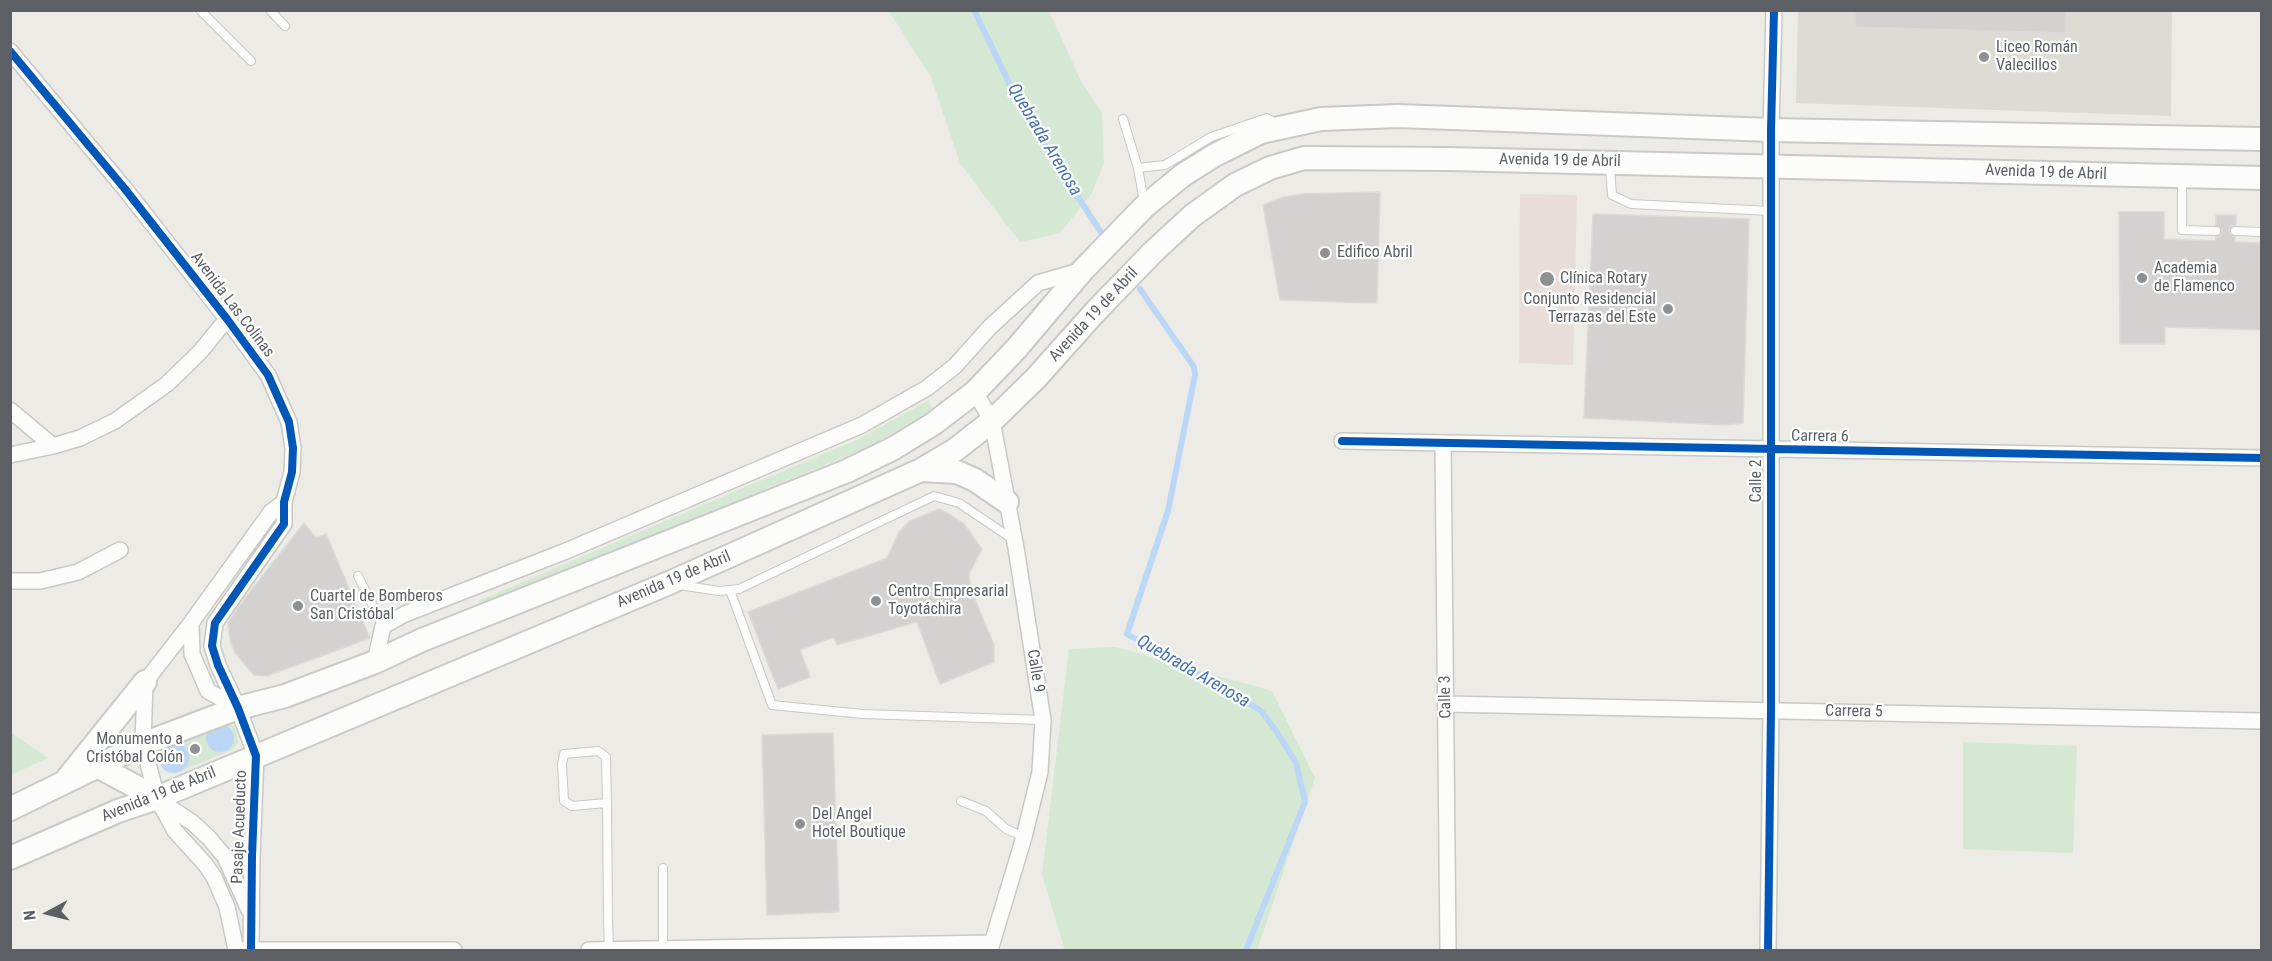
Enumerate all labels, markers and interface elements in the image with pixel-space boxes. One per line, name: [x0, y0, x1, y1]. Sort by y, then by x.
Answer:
place label: Liceo Román Valecillos: [1996, 38, 2078, 76]
marker: Liceo Román Valecillos: [1977, 50, 1991, 64]
water label: Quebrada Arenosa: [1002, 80, 1086, 200]
street label: Avenida 19 de Abril: [1499, 150, 1621, 172]
street label: Avenida 19 de Abril: [1985, 161, 2107, 185]
place label: Edifico Abril: [1337, 243, 1413, 263]
marker: Edifico Abril: [1318, 246, 1332, 260]
street label: Avenida Las Colinas: [186, 248, 278, 362]
place label: Academia de Flamenco: [2154, 259, 2235, 297]
street label: Avenida 19 de Abril: [1045, 264, 1143, 366]
place label: Clínica Rotary: [1560, 269, 1647, 289]
marker: Clínica Rotary: [1538, 270, 1556, 288]
marker: Academia de Flamenco: [2135, 271, 2149, 285]
place label: Conjunto Residencial Terrazas del Este: [1523, 290, 1656, 328]
marker: Conjunto Residencial Terrazas del Este: [1661, 302, 1675, 316]
street label: Carrera 6: [1791, 427, 1849, 447]
street label: Calle 2: [1747, 459, 1767, 503]
street label: Avenida 19 de Abril: [614, 547, 734, 613]
place label: Centro Empresarial Toyotáchira: [888, 582, 1008, 620]
place label: Cuartel de Bomberos San Cristóbal: [310, 587, 443, 625]
marker: Centro Empresarial Toyotáchira: [869, 594, 883, 608]
marker: Cuartel de Bomberos San Cristóbal: [291, 599, 305, 613]
water label: Quebrada Arenosa: [1133, 631, 1253, 713]
street label: Calle 9: [1022, 648, 1048, 694]
street label: Calle 3: [1436, 675, 1456, 719]
street label: Carrera 5: [1825, 702, 1883, 722]
place label: Monumento a Cristóbal Colón: [86, 730, 183, 768]
marker: Monumento a Cristóbal Colón: [188, 742, 202, 756]
street label: Avenida 19 de Abril: [99, 763, 219, 827]
street label: Pasaje Acueducto: [228, 770, 252, 884]
place label: Del Angel Hotel Boutique: [812, 805, 906, 843]
marker: Del Angel Hotel Boutique: [793, 817, 807, 831]
north arrow: [18, 883, 78, 943]
text: N: [20, 909, 40, 921]

